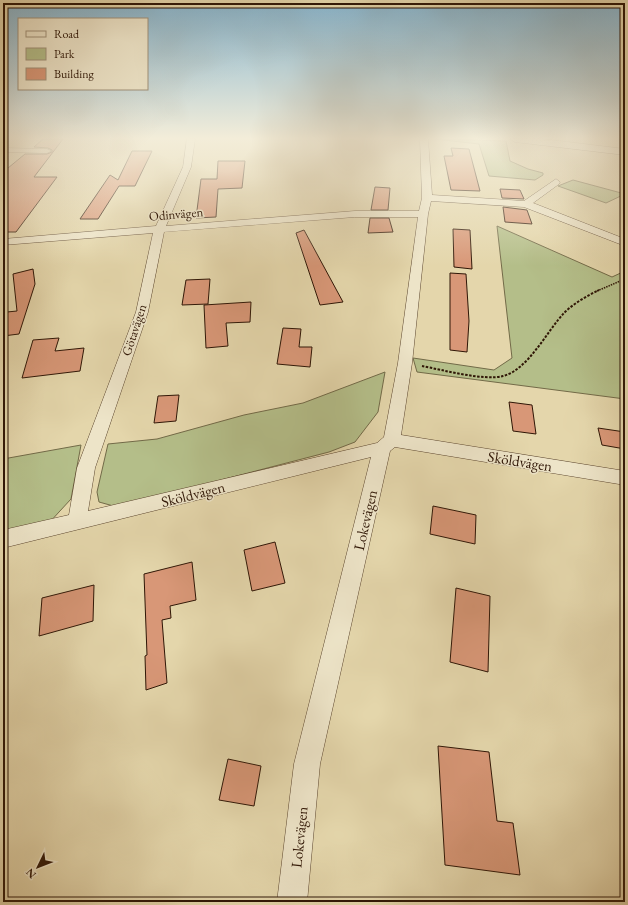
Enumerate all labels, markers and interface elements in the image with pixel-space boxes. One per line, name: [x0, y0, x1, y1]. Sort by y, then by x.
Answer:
legend: [18, 18, 148, 90]
text: Road: [54, 26, 80, 42]
text: Park: [54, 46, 75, 62]
text: Building: [54, 66, 95, 82]
street label: Odinvägen: [148, 203, 204, 225]
street label: Götavägen: [118, 302, 150, 358]
street label: Sköldvägen: [486, 447, 554, 475]
street label: Sköldvägen: [159, 477, 227, 511]
street label: Lokevägen: [349, 488, 381, 552]
street label: Lokevägen: [286, 805, 312, 869]
north arrow: [18, 847, 58, 887]
text: N: [22, 866, 39, 882]

